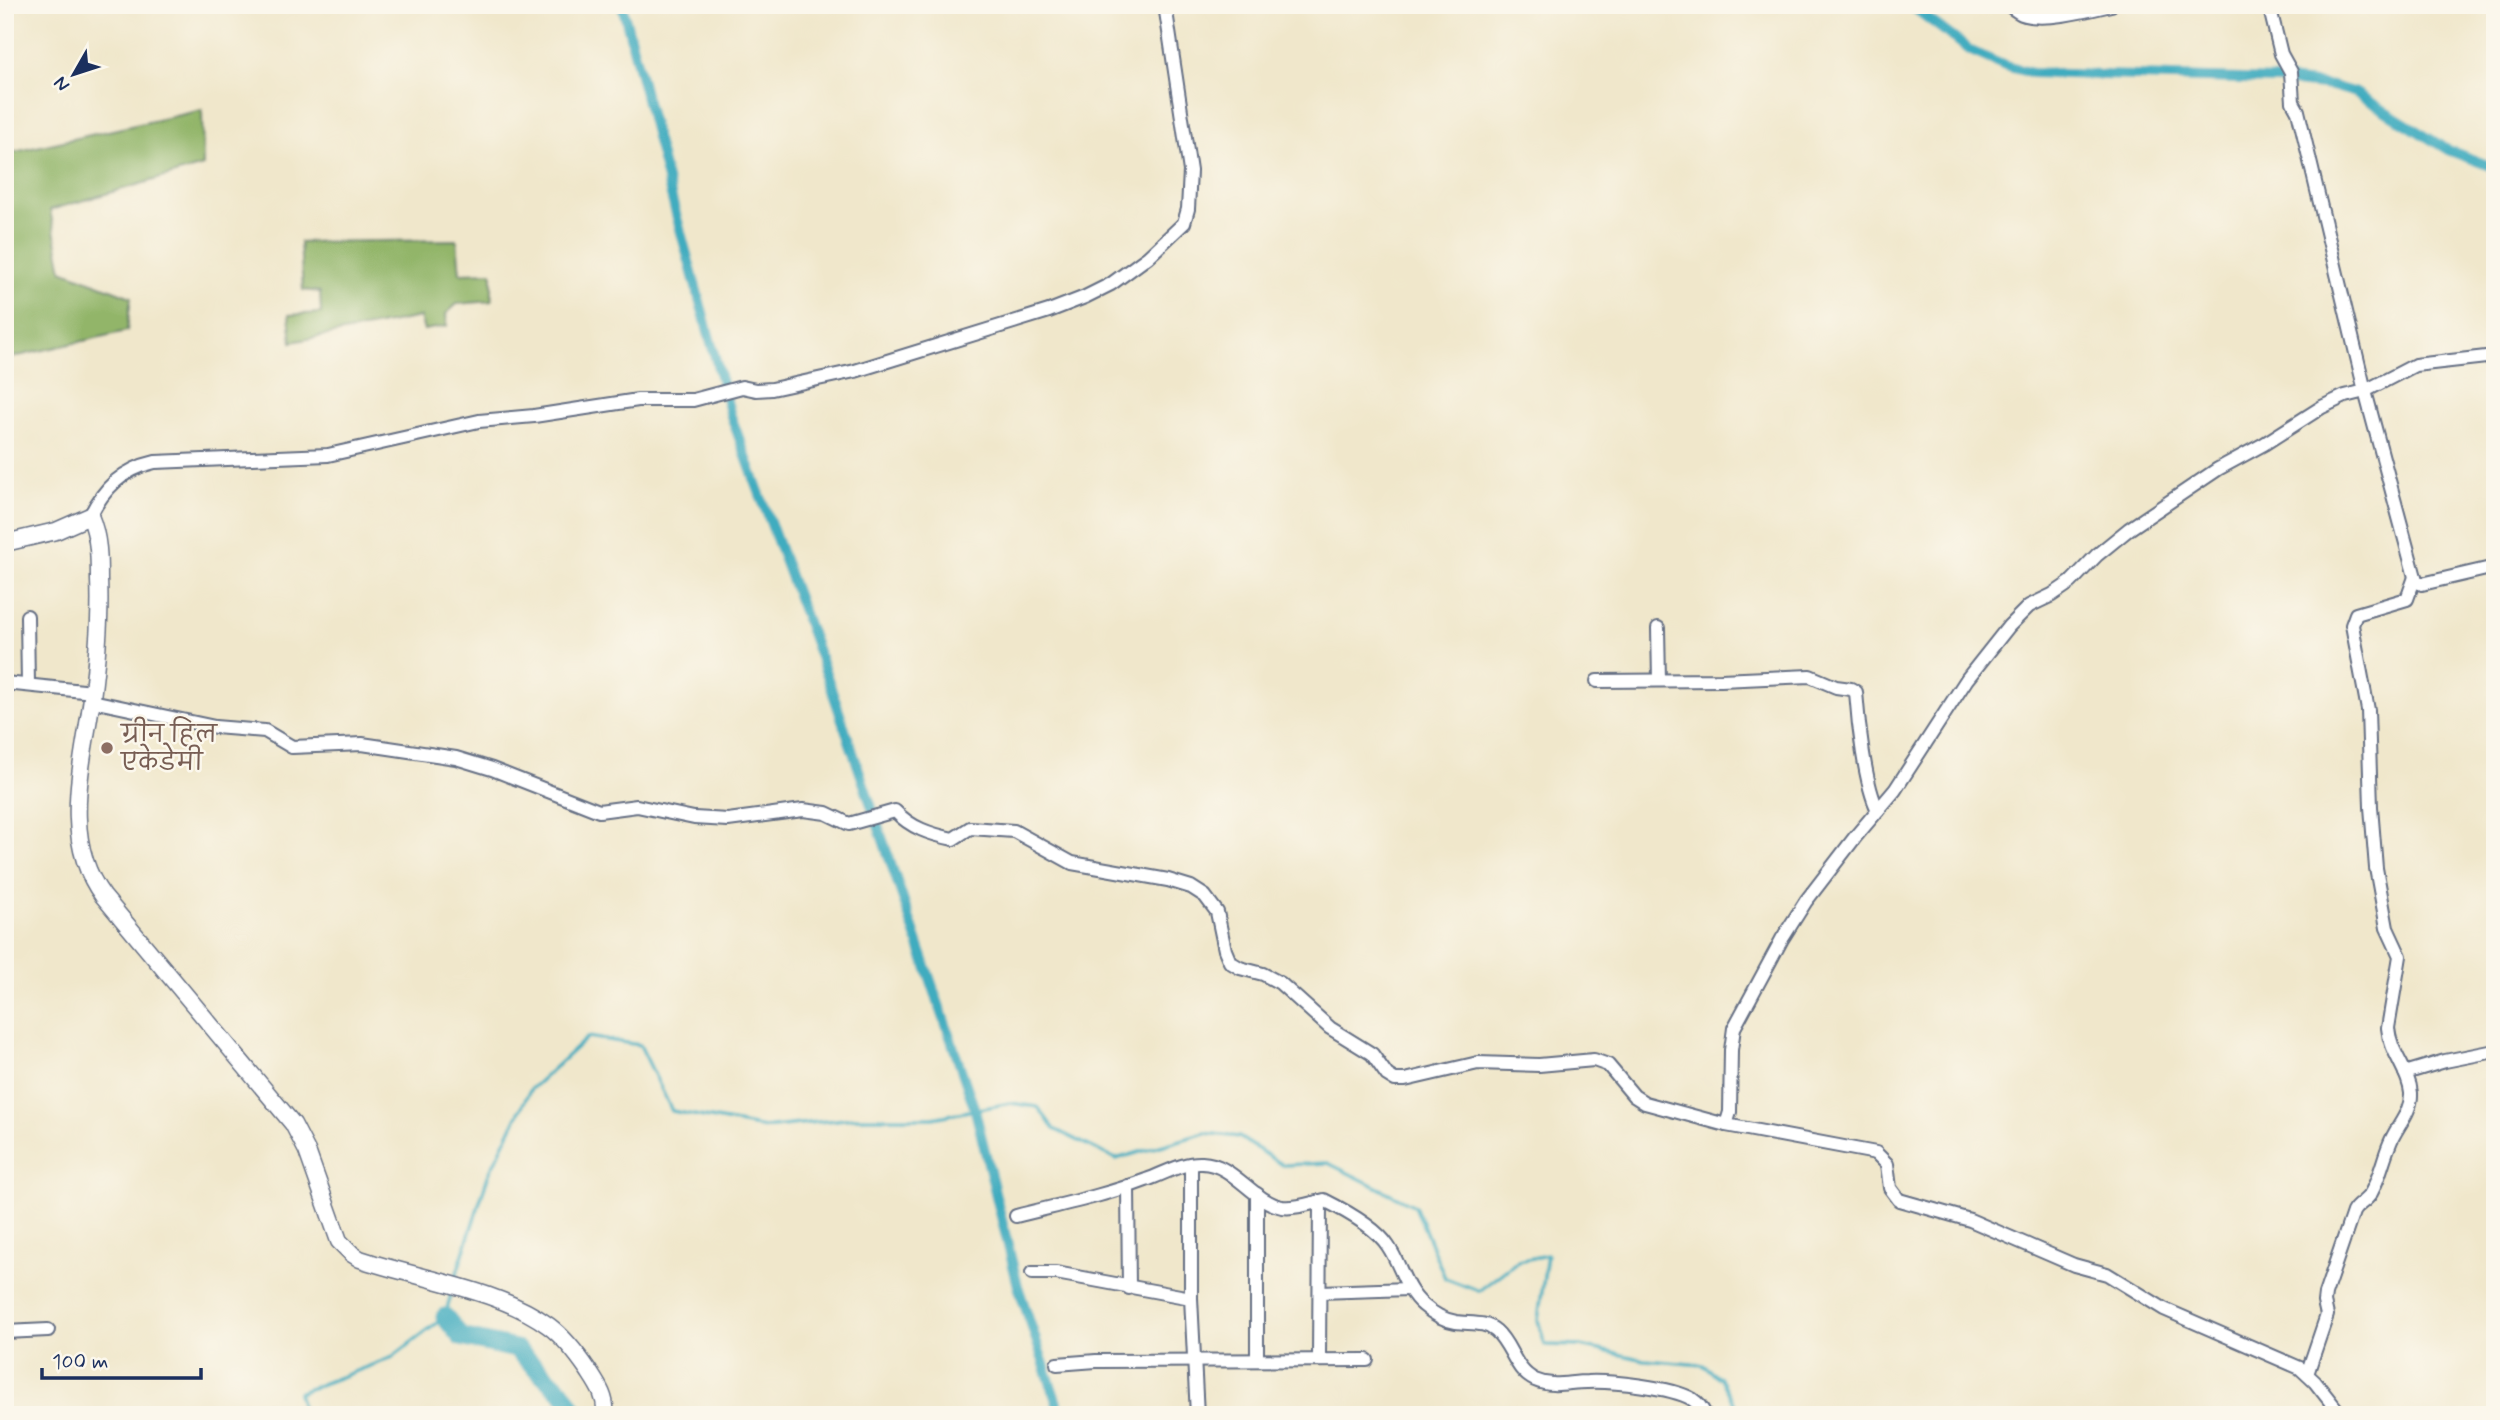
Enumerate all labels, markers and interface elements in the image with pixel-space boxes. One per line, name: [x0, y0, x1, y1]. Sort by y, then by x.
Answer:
north arrow: [38, 38, 108, 108]
text: N: [48, 71, 76, 97]
place label: ग्रीन हिल एकेडेमी: [119, 716, 219, 779]
marker: ग्रीन हिल एकेडेमी: [99, 740, 115, 756]
scale bar: [42, 1336, 201, 1380]
text: 100 m: [52, 1348, 108, 1376]

